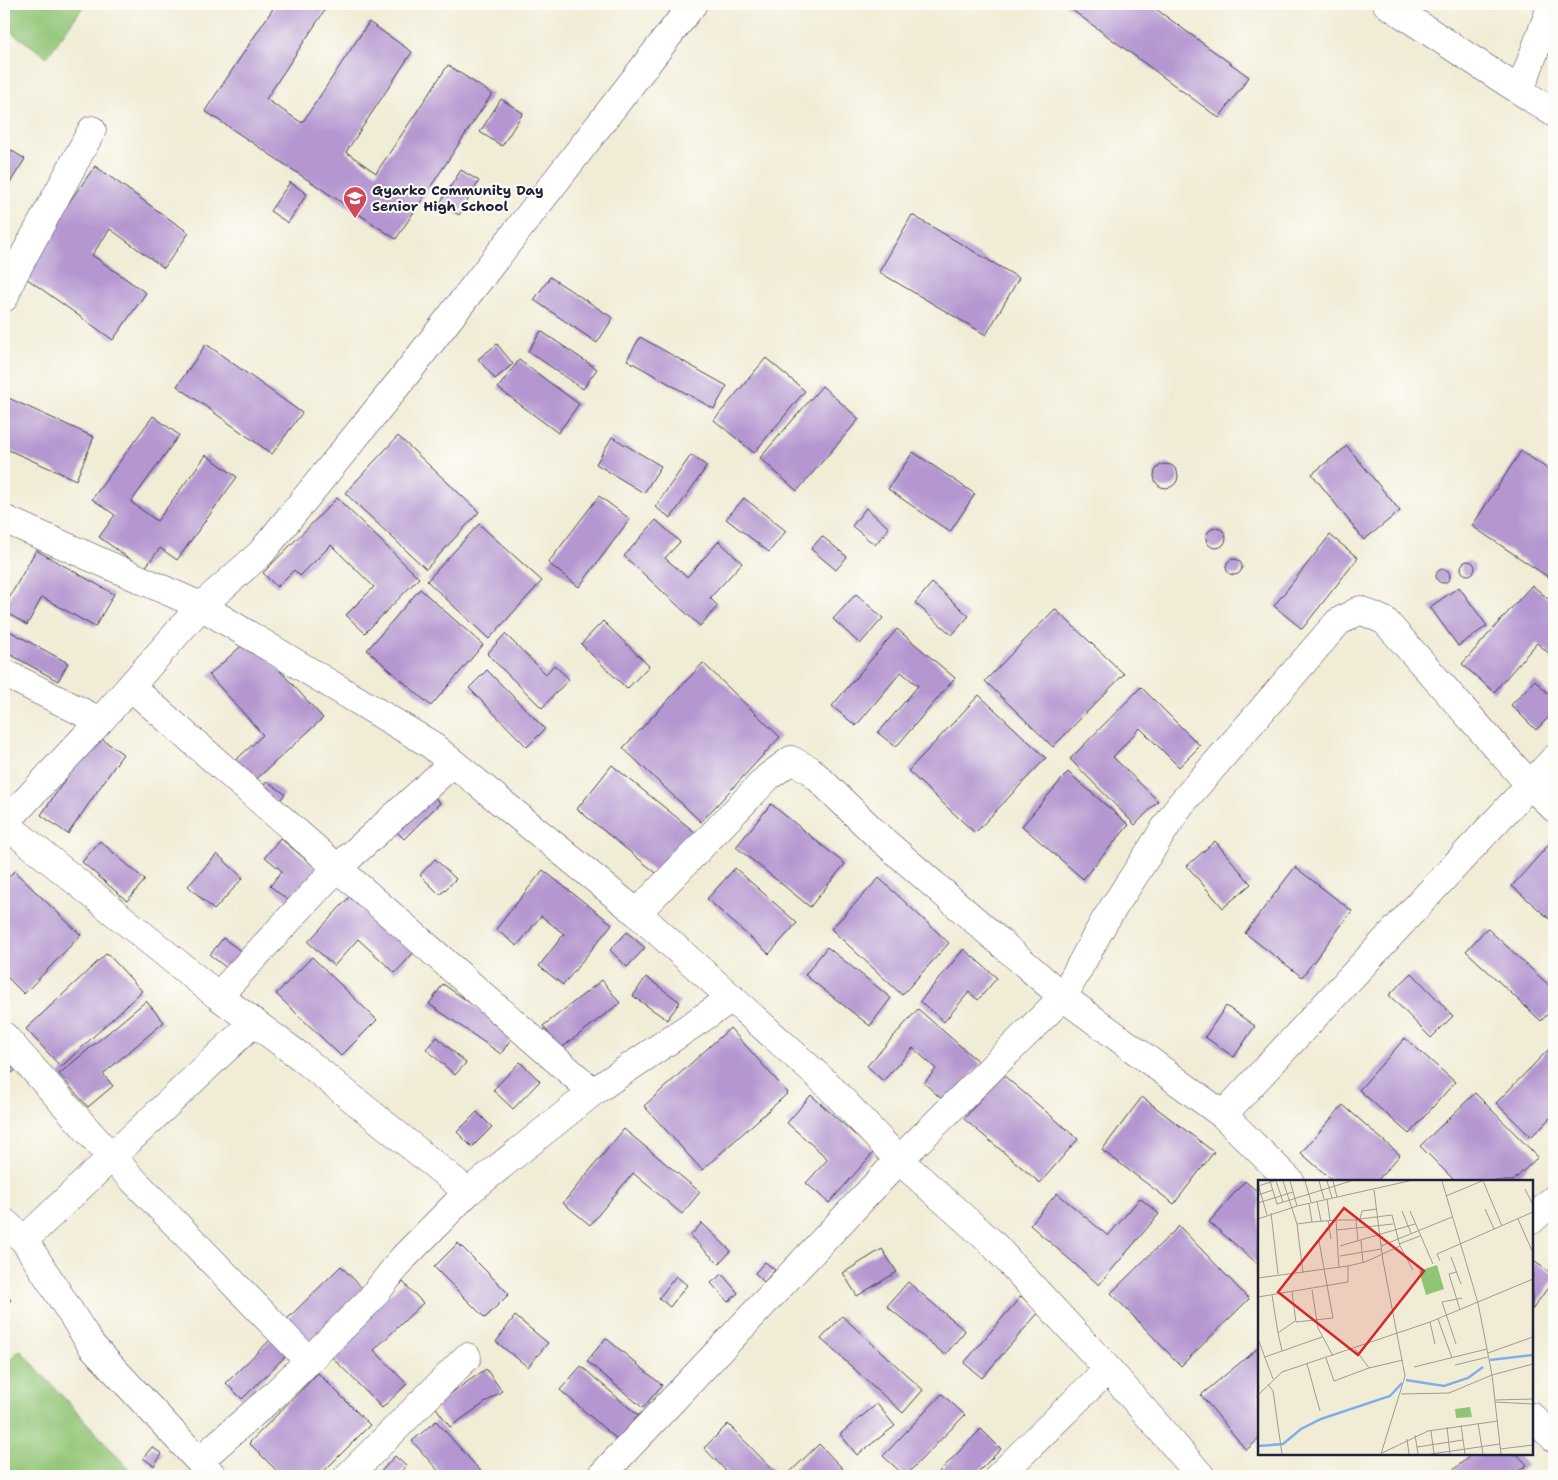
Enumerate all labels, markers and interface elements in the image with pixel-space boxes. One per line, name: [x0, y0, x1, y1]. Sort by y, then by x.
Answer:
place label: Gyarko Community Day Senior High School: [372, 181, 543, 215]
school or university icon: Gyarko Community Day Senior High School: [342, 185, 368, 219]
inset map: [1258, 1180, 1533, 1455]

